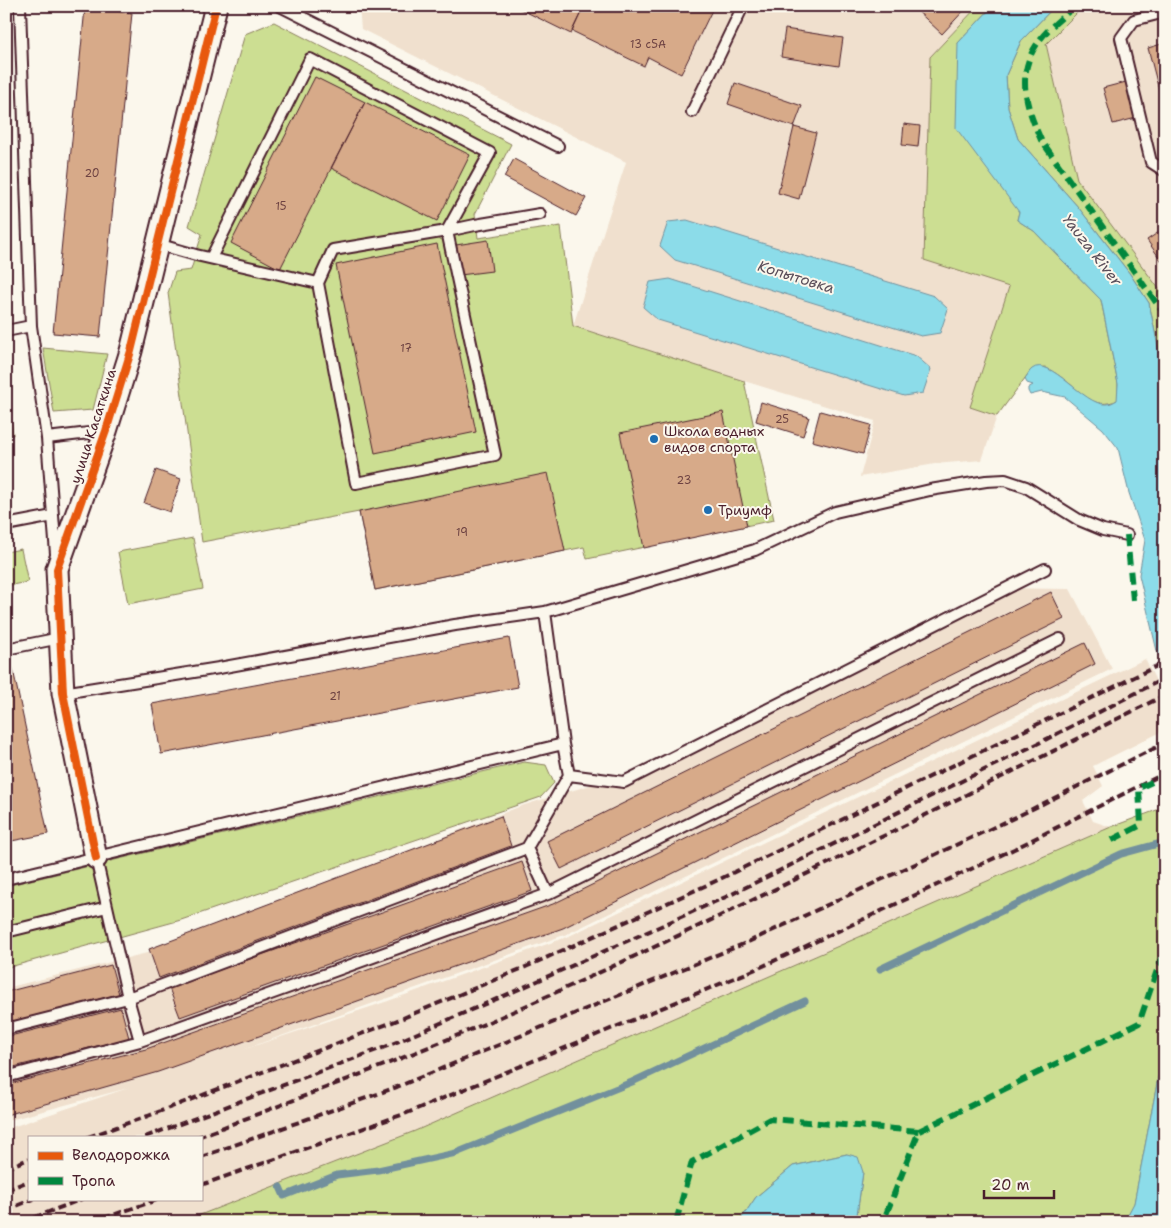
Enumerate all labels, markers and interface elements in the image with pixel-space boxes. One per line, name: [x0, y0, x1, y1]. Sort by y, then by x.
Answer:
house number: 13 с5А: [630, 37, 666, 52]
house number: 20: [84, 166, 100, 181]
house number: 15: [275, 199, 287, 214]
water label: Yauza River: [1057, 210, 1127, 291]
water label: Копытовка: [755, 256, 837, 298]
house number: 17: [400, 341, 412, 356]
street label: улица Касаткина: [66, 366, 120, 486]
house number: 25: [775, 412, 789, 427]
place label: Школа водных видов спорта: [664, 422, 764, 456]
marker: Школа водных видов спорта: [648, 433, 660, 445]
house number: 23: [677, 473, 691, 488]
place label: Триумф: [718, 501, 772, 519]
marker: Триумф: [702, 504, 714, 516]
house number: 19: [456, 525, 468, 540]
house number: 21: [329, 689, 341, 704]
legend: [28, 1136, 202, 1200]
text: Велодорожка: [72, 1145, 171, 1165]
scale bar: [984, 1168, 1054, 1200]
text: Тропа: [72, 1171, 116, 1191]
text: 20 m: [991, 1175, 1030, 1195]

